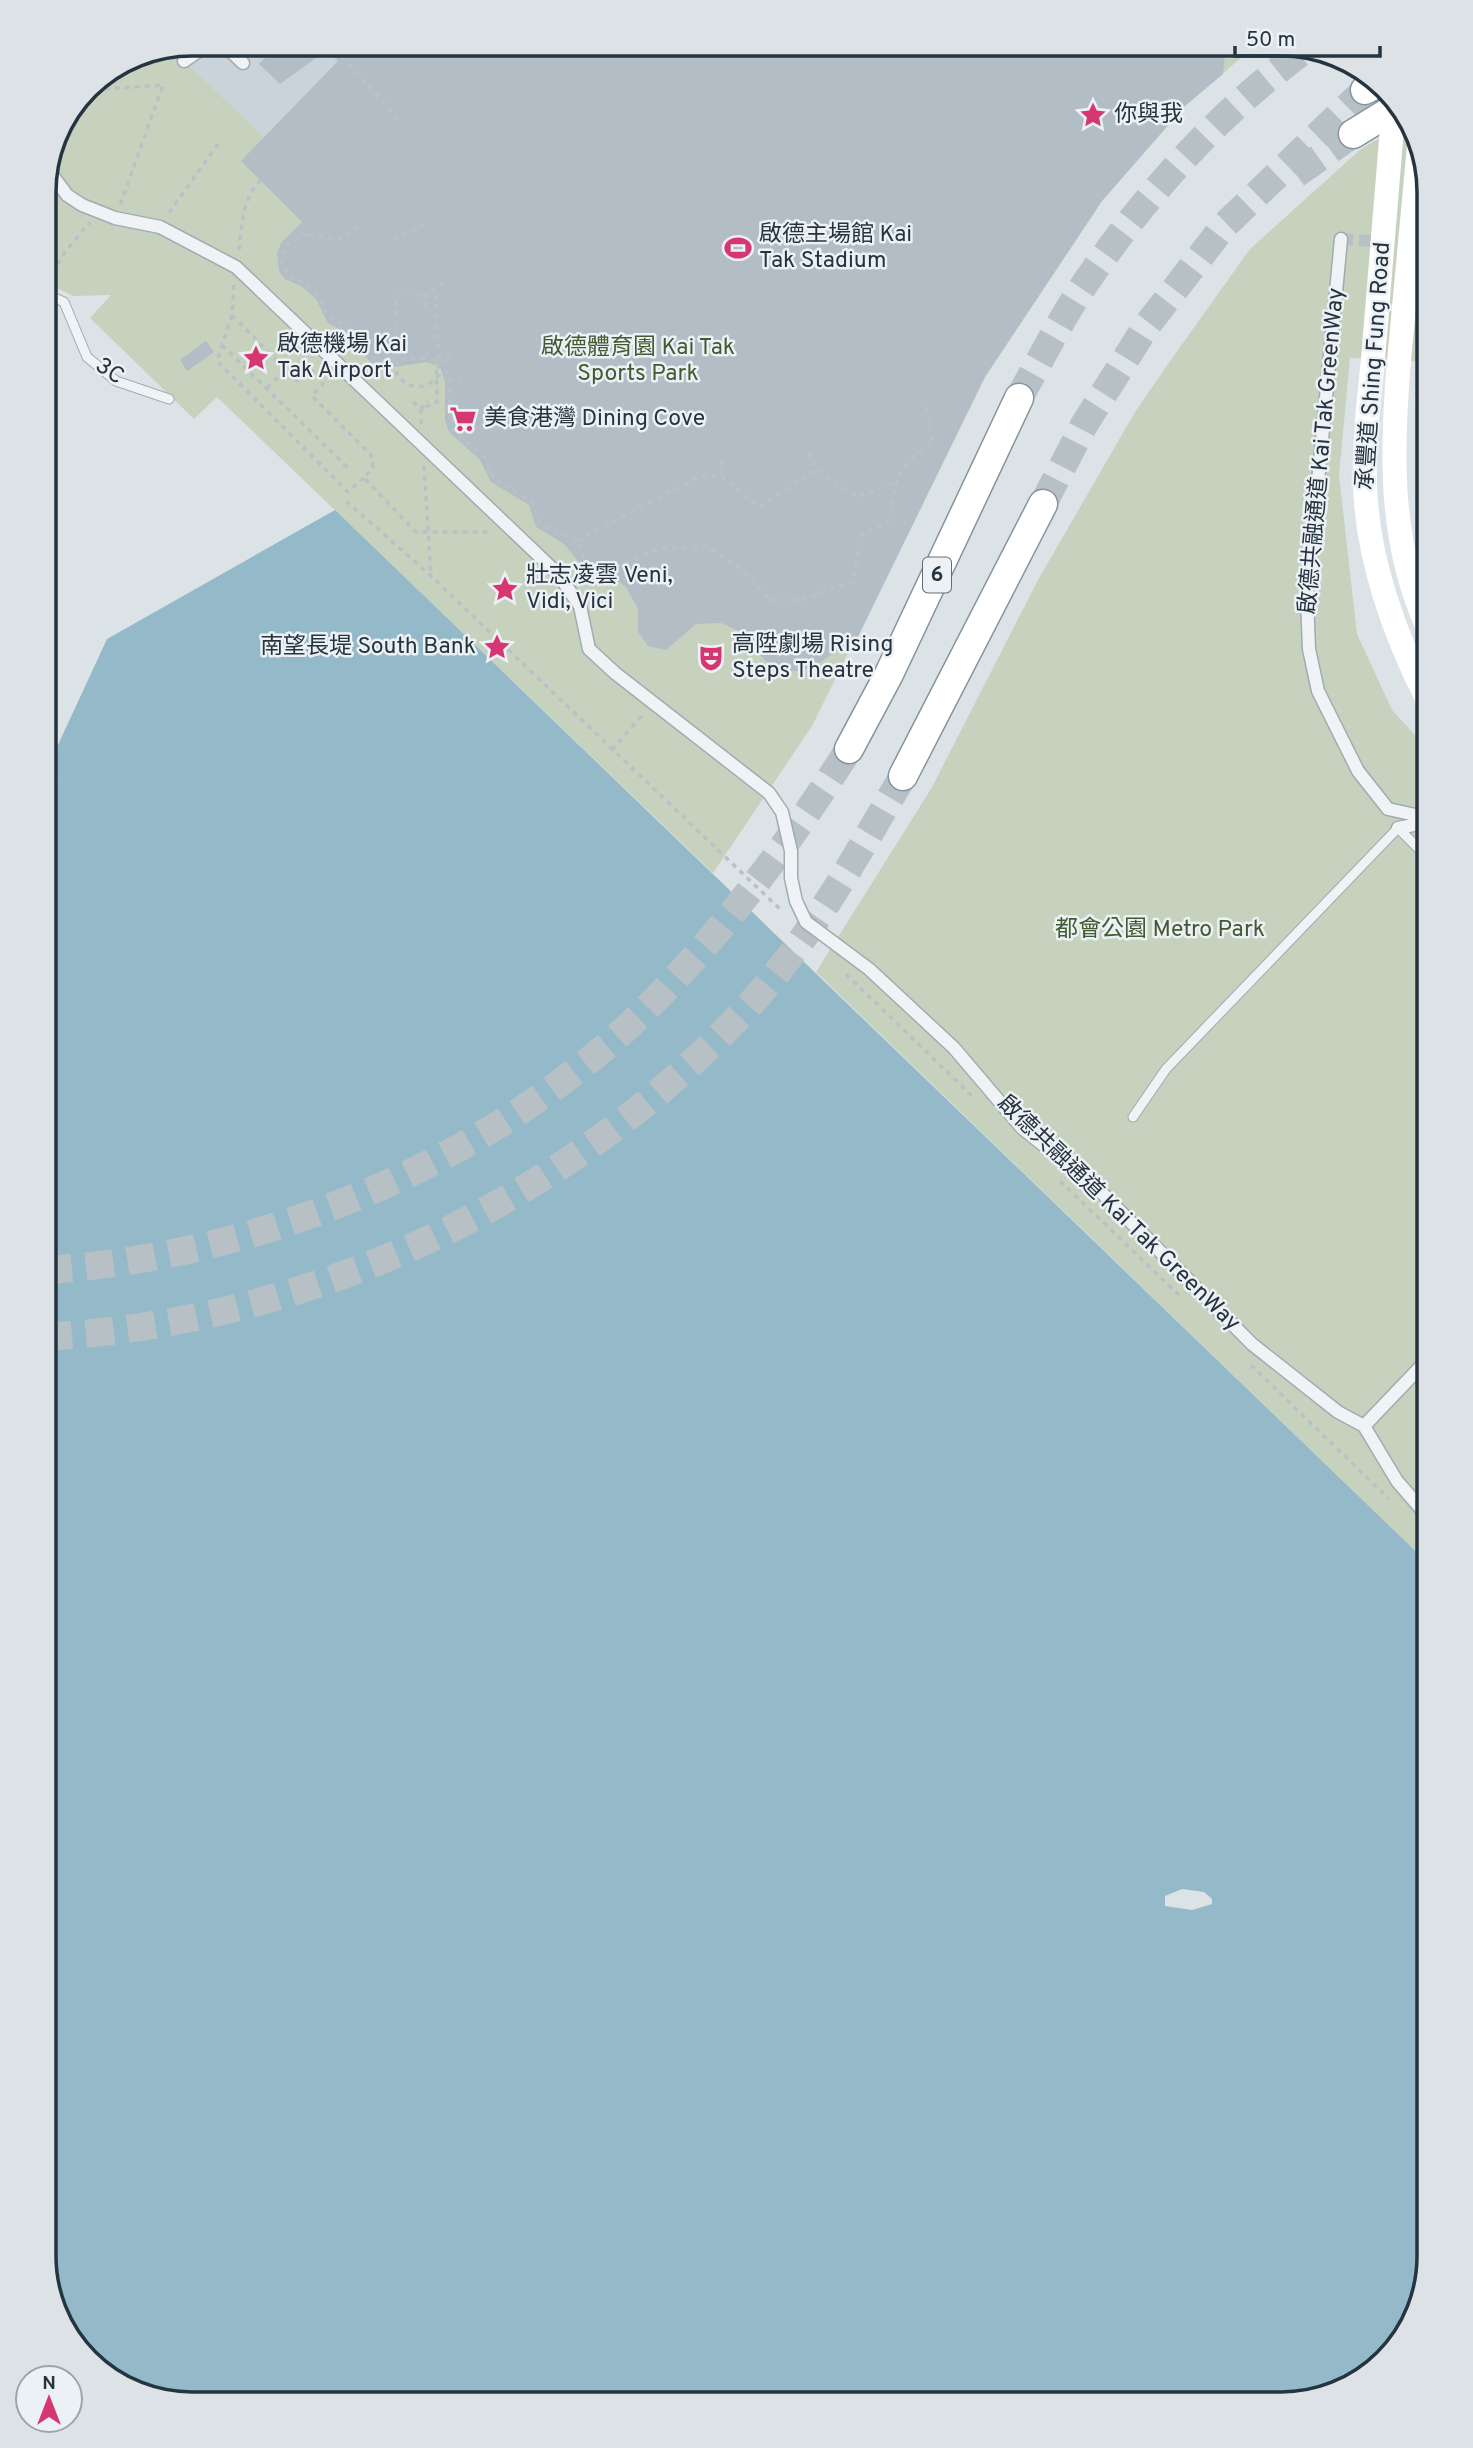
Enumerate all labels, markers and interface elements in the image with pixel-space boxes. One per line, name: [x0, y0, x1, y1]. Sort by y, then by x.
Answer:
scale bar: [1235, 14, 1380, 58]
text: 50 m: [1246, 27, 1295, 54]
place icon: 你與我: [1078, 100, 1108, 130]
place label: 你與我: [1114, 101, 1183, 130]
place label: 啟德主場館 Kai Tak Stadium: [759, 221, 912, 276]
sports icon: 啟德主場館 Kai Tak Stadium: [723, 233, 753, 263]
street label: 承豐道 Shing Fung Road: [1352, 241, 1398, 491]
street label: 啟德共融通道 Kai Tak GreenWay: [1294, 287, 1352, 615]
place label: 啟德機場 Kai Tak Airport: [277, 331, 407, 386]
park label: 啟德體育園 Kai Tak Sports Park: [541, 334, 735, 389]
place icon: 啟德機場 Kai Tak Airport: [241, 343, 271, 373]
street label: 3C: [89, 352, 129, 392]
supermarket icon: 美食港灣 Dining Cove: [448, 404, 478, 434]
place label: 美食港灣 Dining Cove: [484, 405, 705, 434]
road number: 6: [923, 558, 951, 592]
place label: 壯志凌雲 Veni, Vidi, Vici: [526, 562, 673, 617]
place icon: 壯志凌雲 Veni, Vidi, Vici: [490, 574, 520, 604]
place label: 高陞劇場 Rising Steps Theatre: [732, 631, 893, 686]
place icon: 南望長堤 South Bank: [482, 632, 512, 662]
place label: 南望長堤 South Bank: [260, 633, 476, 662]
theatre icon: 高陞劇場 Rising Steps Theatre: [696, 643, 726, 673]
park label: 都會公園 Metro Park: [1055, 916, 1265, 945]
street label: 啟德共融通道 Kai Tak GreenWay: [990, 1090, 1246, 1338]
north arrow: [14, 2364, 84, 2434]
text: N: [42, 2372, 56, 2396]

